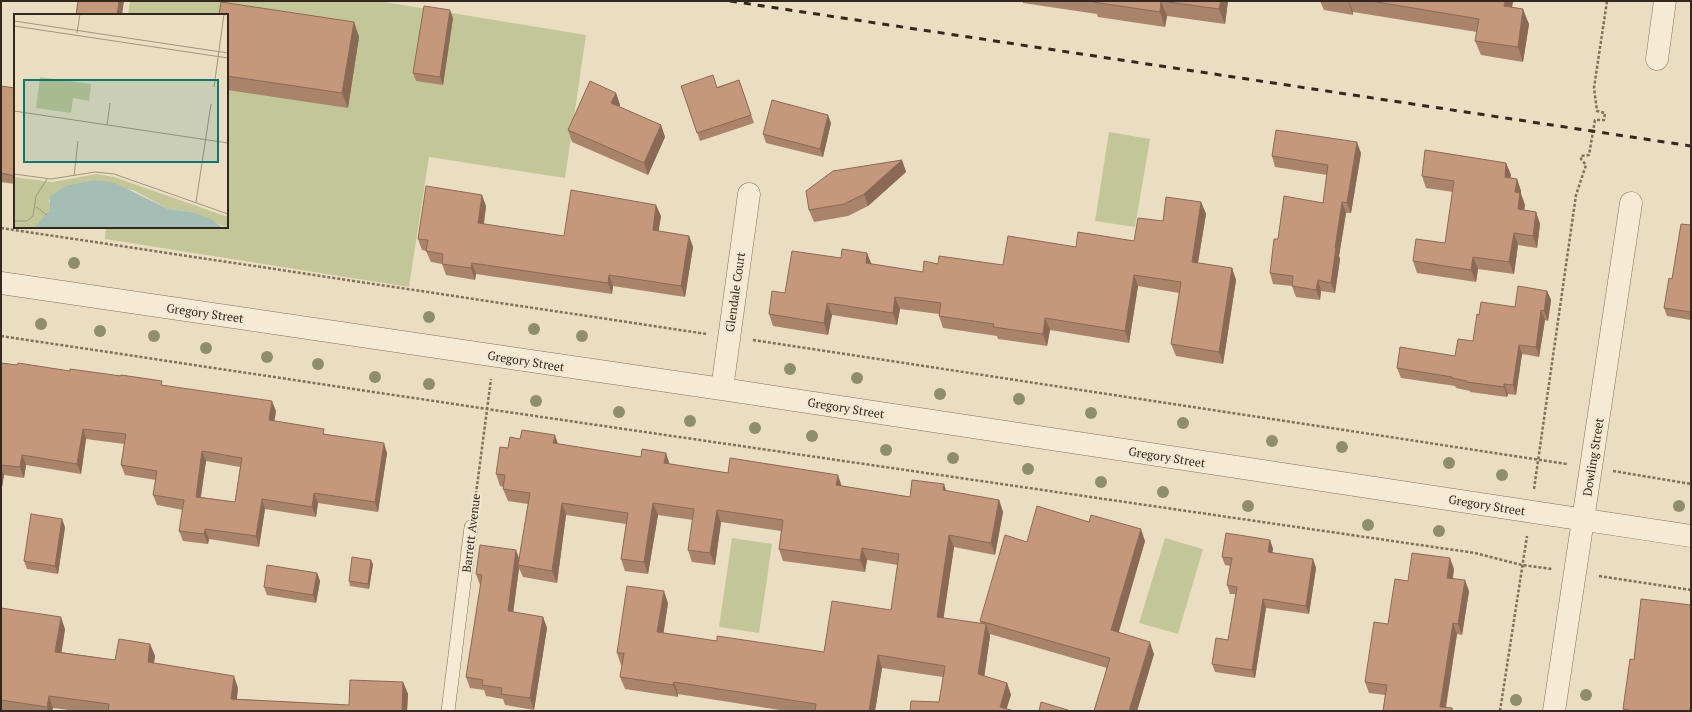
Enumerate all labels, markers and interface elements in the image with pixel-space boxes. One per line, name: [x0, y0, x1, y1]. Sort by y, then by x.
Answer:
inset map: [14, 14, 228, 228]
street label: Glendale Court: [722, 251, 748, 333]
street label: Gregory Street: [166, 300, 245, 326]
street label: Gregory Street: [486, 348, 566, 375]
street label: Gregory Street: [806, 395, 886, 422]
street label: Dowling Street: [1579, 416, 1607, 497]
street label: Gregory Street: [1127, 444, 1207, 471]
street label: Gregory Street: [1447, 492, 1527, 519]
street label: Barrett Avenue: [459, 493, 483, 573]

